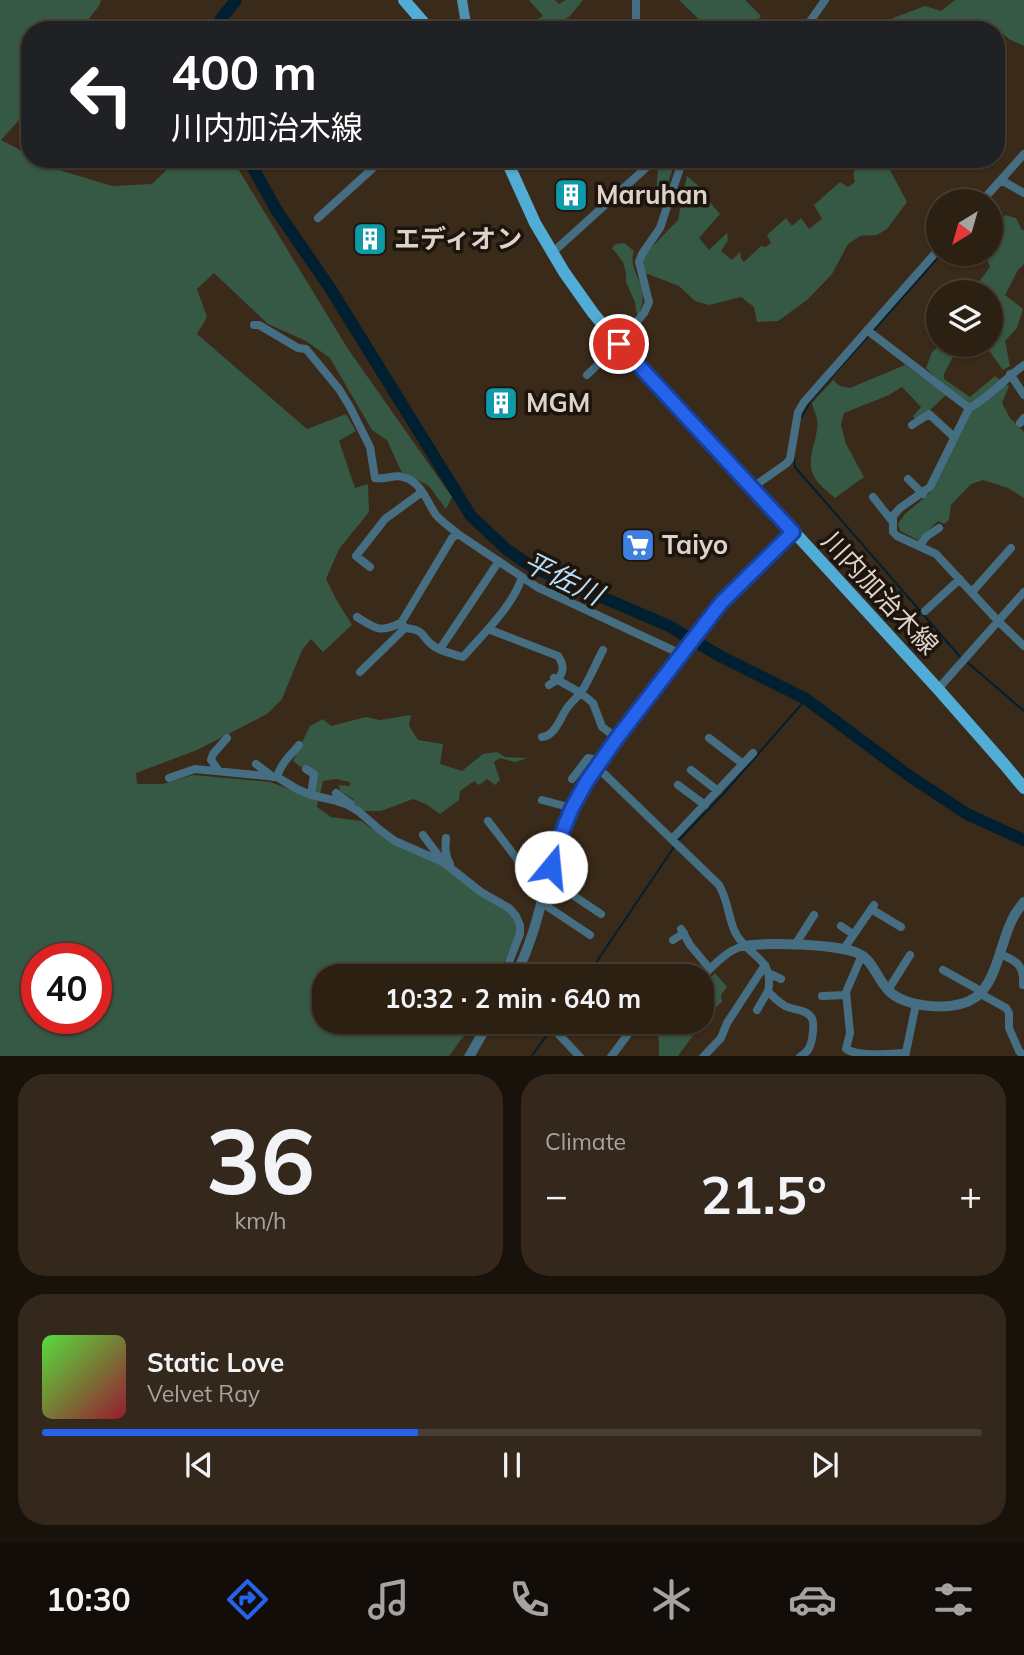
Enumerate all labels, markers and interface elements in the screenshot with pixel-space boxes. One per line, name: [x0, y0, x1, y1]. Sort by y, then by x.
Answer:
text: 400 m: [171, 41, 317, 102]
icon: left: [56, 49, 147, 140]
text: 川内加治木線: [171, 107, 363, 147]
building icon: Maruhan: [552, 176, 590, 214]
place label: Maruhan: [596, 178, 708, 211]
north arrow: [926, 189, 1003, 266]
map controls: [926, 189, 1003, 357]
building icon: エディオン: [351, 220, 389, 258]
place label: エディオン: [394, 222, 522, 255]
button: layers: [926, 280, 1003, 357]
pin: [589, 314, 649, 374]
icon: arrive: [600, 325, 638, 363]
building icon: MGM: [482, 384, 520, 422]
place label: MGM: [526, 386, 590, 419]
street label: 川内加治木線: [815, 524, 946, 661]
supermarket icon: Taiyo: [619, 526, 657, 564]
place label: Taiyo: [662, 528, 728, 561]
water label: 平佐川: [518, 543, 611, 613]
position arrow: [514, 830, 588, 904]
speed limit sign: 40: [21, 943, 112, 1034]
text: 10:32 · 2 min · 640 m: [385, 982, 641, 1015]
text: 36: [206, 1103, 315, 1217]
text: Climate: [545, 1127, 626, 1156]
text: 21.5°: [700, 1162, 827, 1227]
text: −: [545, 1171, 568, 1219]
text: +: [959, 1171, 982, 1219]
text: km/h: [234, 1206, 287, 1235]
text: Static Love: [147, 1346, 284, 1379]
text: Velvet Ray: [147, 1379, 260, 1408]
icon: previous: [180, 1446, 218, 1484]
icon: pause: [493, 1446, 531, 1484]
icon: next: [806, 1446, 844, 1484]
icon: directions: [223, 1575, 272, 1624]
icon: music: [364, 1575, 413, 1624]
icon: phone: [505, 1575, 554, 1624]
icon: climate: [647, 1575, 696, 1624]
icon: car: [788, 1575, 837, 1624]
icon: filters: [929, 1575, 978, 1624]
text: 10:30: [46, 1579, 131, 1619]

